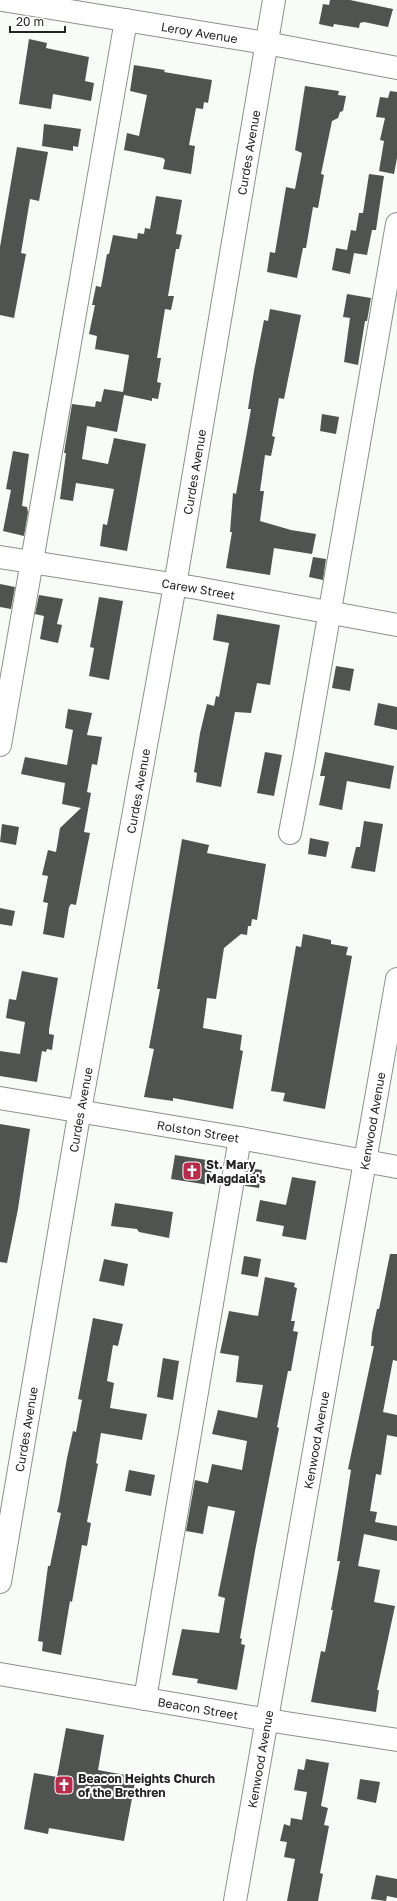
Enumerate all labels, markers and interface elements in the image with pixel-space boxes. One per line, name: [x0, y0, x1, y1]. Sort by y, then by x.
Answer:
scale bar: [10, 8, 65, 34]
text: 20 m: [16, 14, 44, 29]
street label: Leroy Avenue: [160, 19, 239, 46]
street label: Curdes Avenue: [234, 109, 263, 196]
street label: Curdes Avenue: [180, 428, 209, 516]
street label: Carew Street: [161, 575, 237, 602]
street label: Curdes Avenue: [123, 747, 153, 835]
street label: Curdes Avenue: [65, 1066, 95, 1153]
street label: Kenwood Avenue: [356, 1071, 388, 1171]
street label: Rolston Street: [156, 1117, 241, 1145]
place label: St. Mary Magdala's: [206, 1157, 266, 1186]
church icon: St. Mary Magdala's: [181, 1160, 203, 1182]
street label: Curdes Avenue: [11, 1385, 40, 1473]
street label: Kenwood Avenue: [300, 1390, 332, 1490]
street label: Beacon Street: [157, 1694, 240, 1722]
street label: Kenwood Avenue: [244, 1709, 276, 1809]
place label: Beacon Heights Church of the Brethren: [78, 1771, 215, 1800]
church icon: Beacon Heights Church of the Brethren: [53, 1774, 75, 1796]

